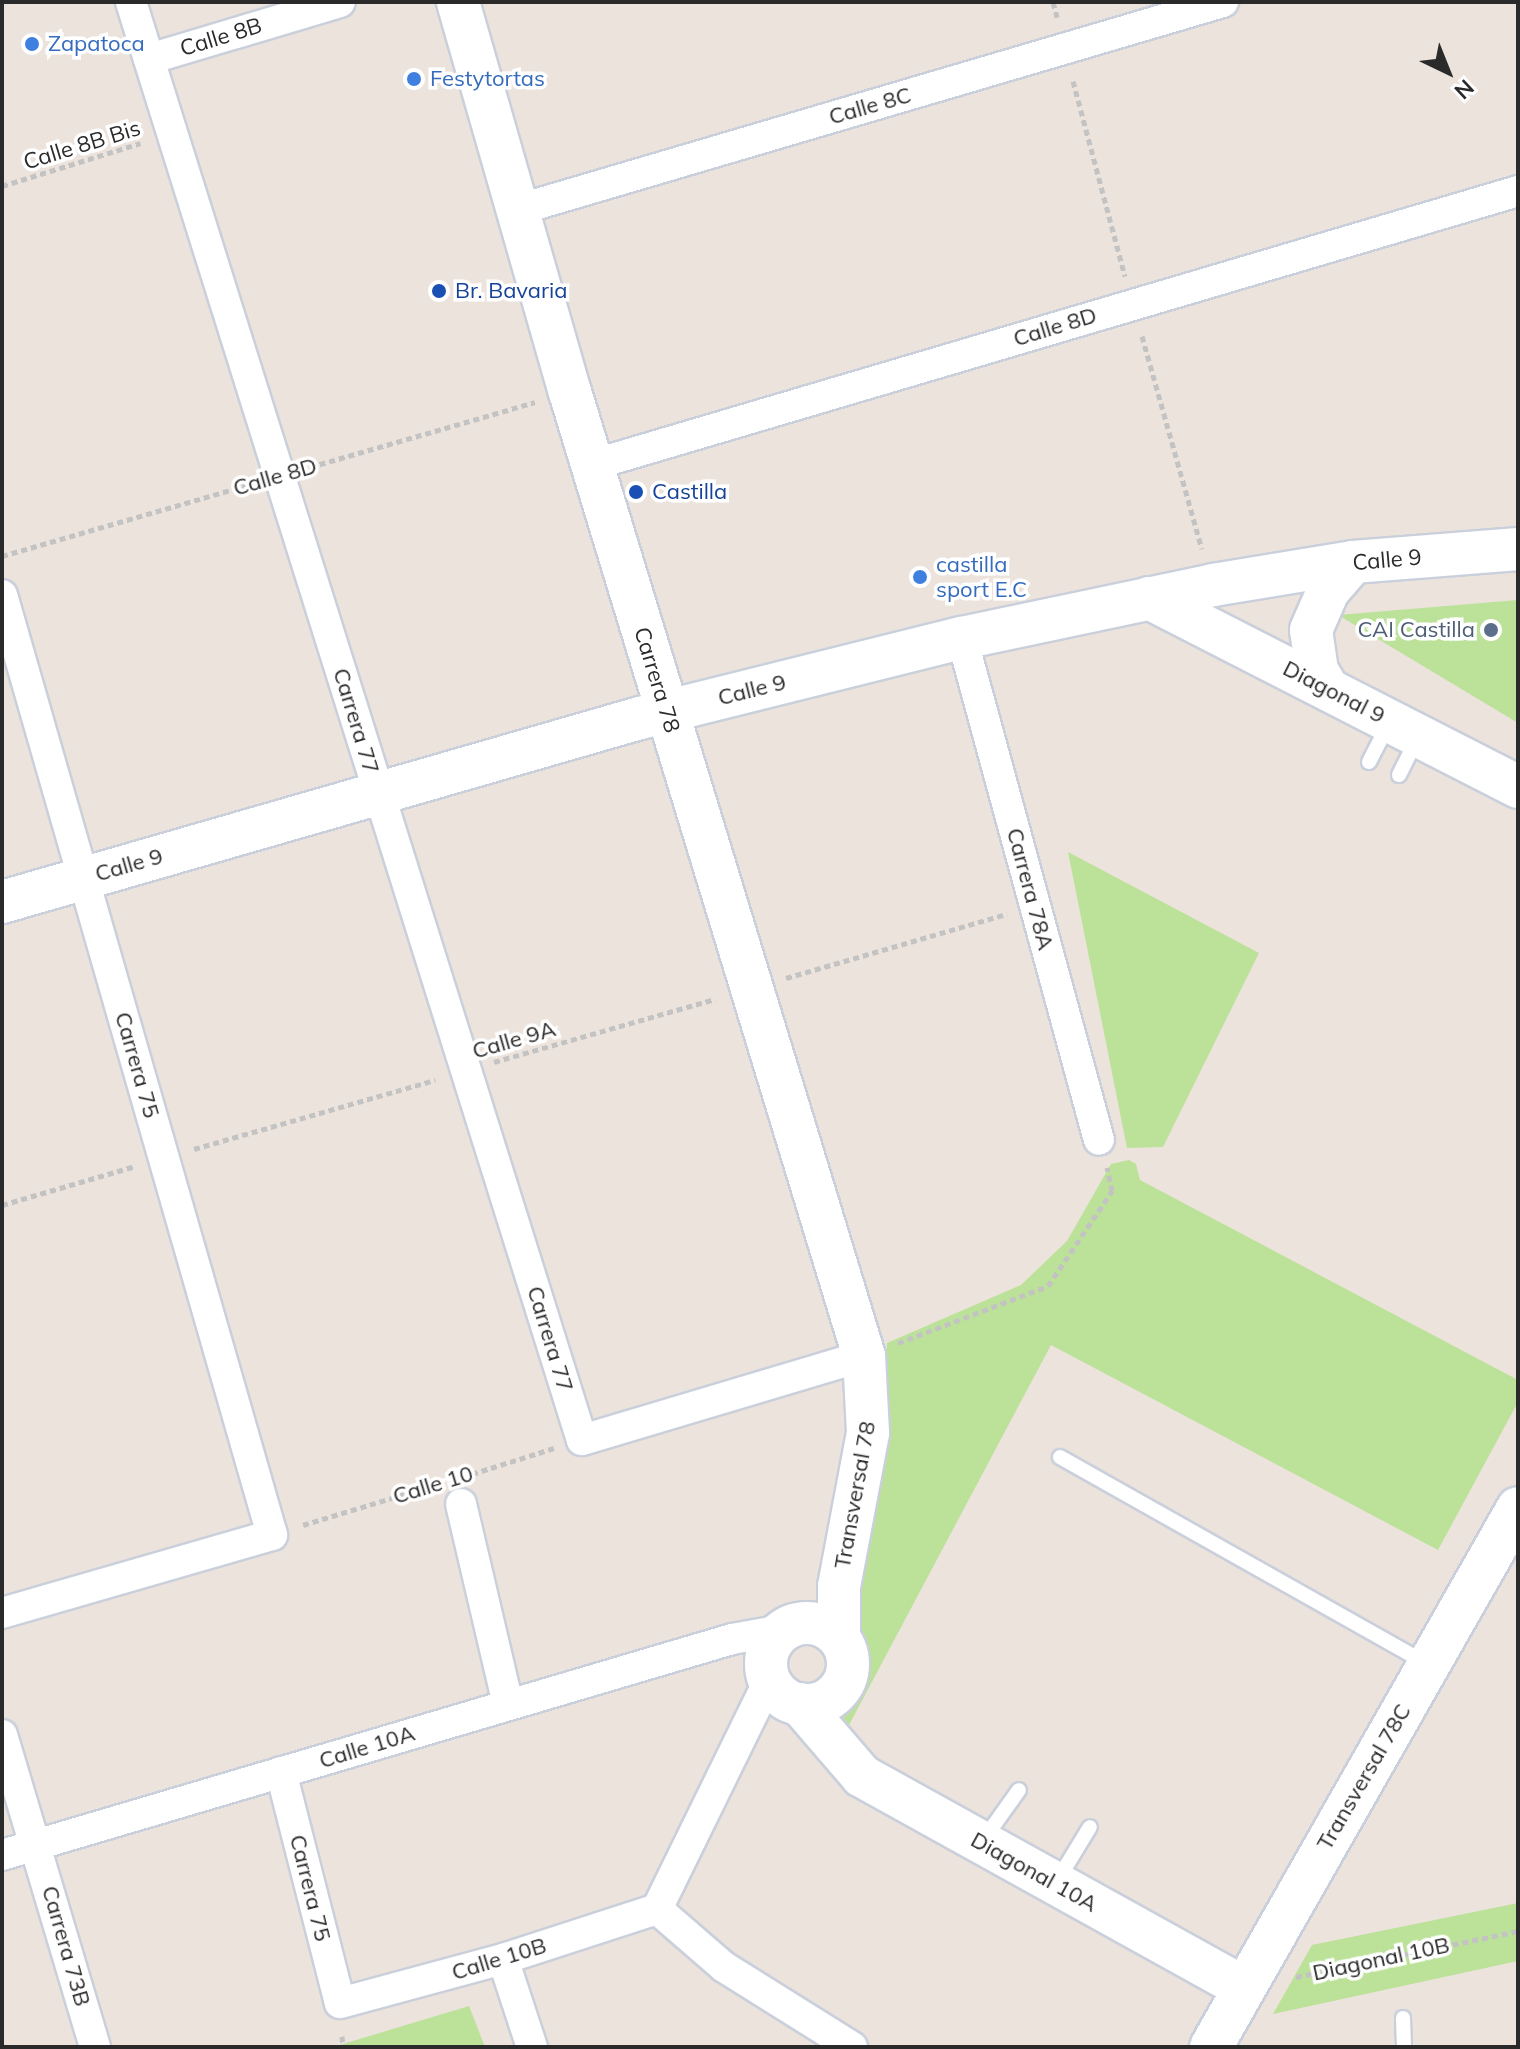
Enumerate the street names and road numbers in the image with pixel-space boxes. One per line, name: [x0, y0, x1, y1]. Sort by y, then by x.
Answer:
street label: Calle 8B: [177, 12, 265, 62]
street label: Calle 8C: [826, 82, 914, 130]
street label: Calle 8B Bis: [20, 115, 144, 175]
street label: Calle 8D: [1010, 302, 1100, 352]
street label: Calle 8D: [230, 452, 320, 502]
street label: Calle 9: [1351, 544, 1423, 576]
street label: Carrera 78: [628, 624, 686, 736]
street label: Diagonal 9: [1279, 655, 1389, 729]
street label: Carrera 77: [327, 665, 385, 777]
street label: Calle 9: [715, 669, 789, 711]
street label: Carrera 78A: [1001, 825, 1059, 953]
street label: Calle 9: [92, 843, 166, 887]
street label: Carrera 75: [109, 1009, 165, 1121]
street label: Calle 9A: [469, 1016, 559, 1064]
street label: Carrera 77: [521, 1283, 579, 1395]
street label: Transversal 78: [829, 1419, 881, 1571]
street label: Calle 10: [390, 1460, 476, 1510]
street label: Transversal 78C: [1312, 1699, 1416, 1855]
street label: Calle 10A: [316, 1720, 418, 1774]
street label: Diagonal 10A: [966, 1826, 1102, 1918]
street label: Carrera 75: [284, 1832, 336, 1944]
street label: Carrera 73B: [36, 1883, 96, 2009]
street label: Calle 10B: [449, 1932, 549, 1986]
street label: Diagonal 10B: [1310, 1932, 1452, 1986]

